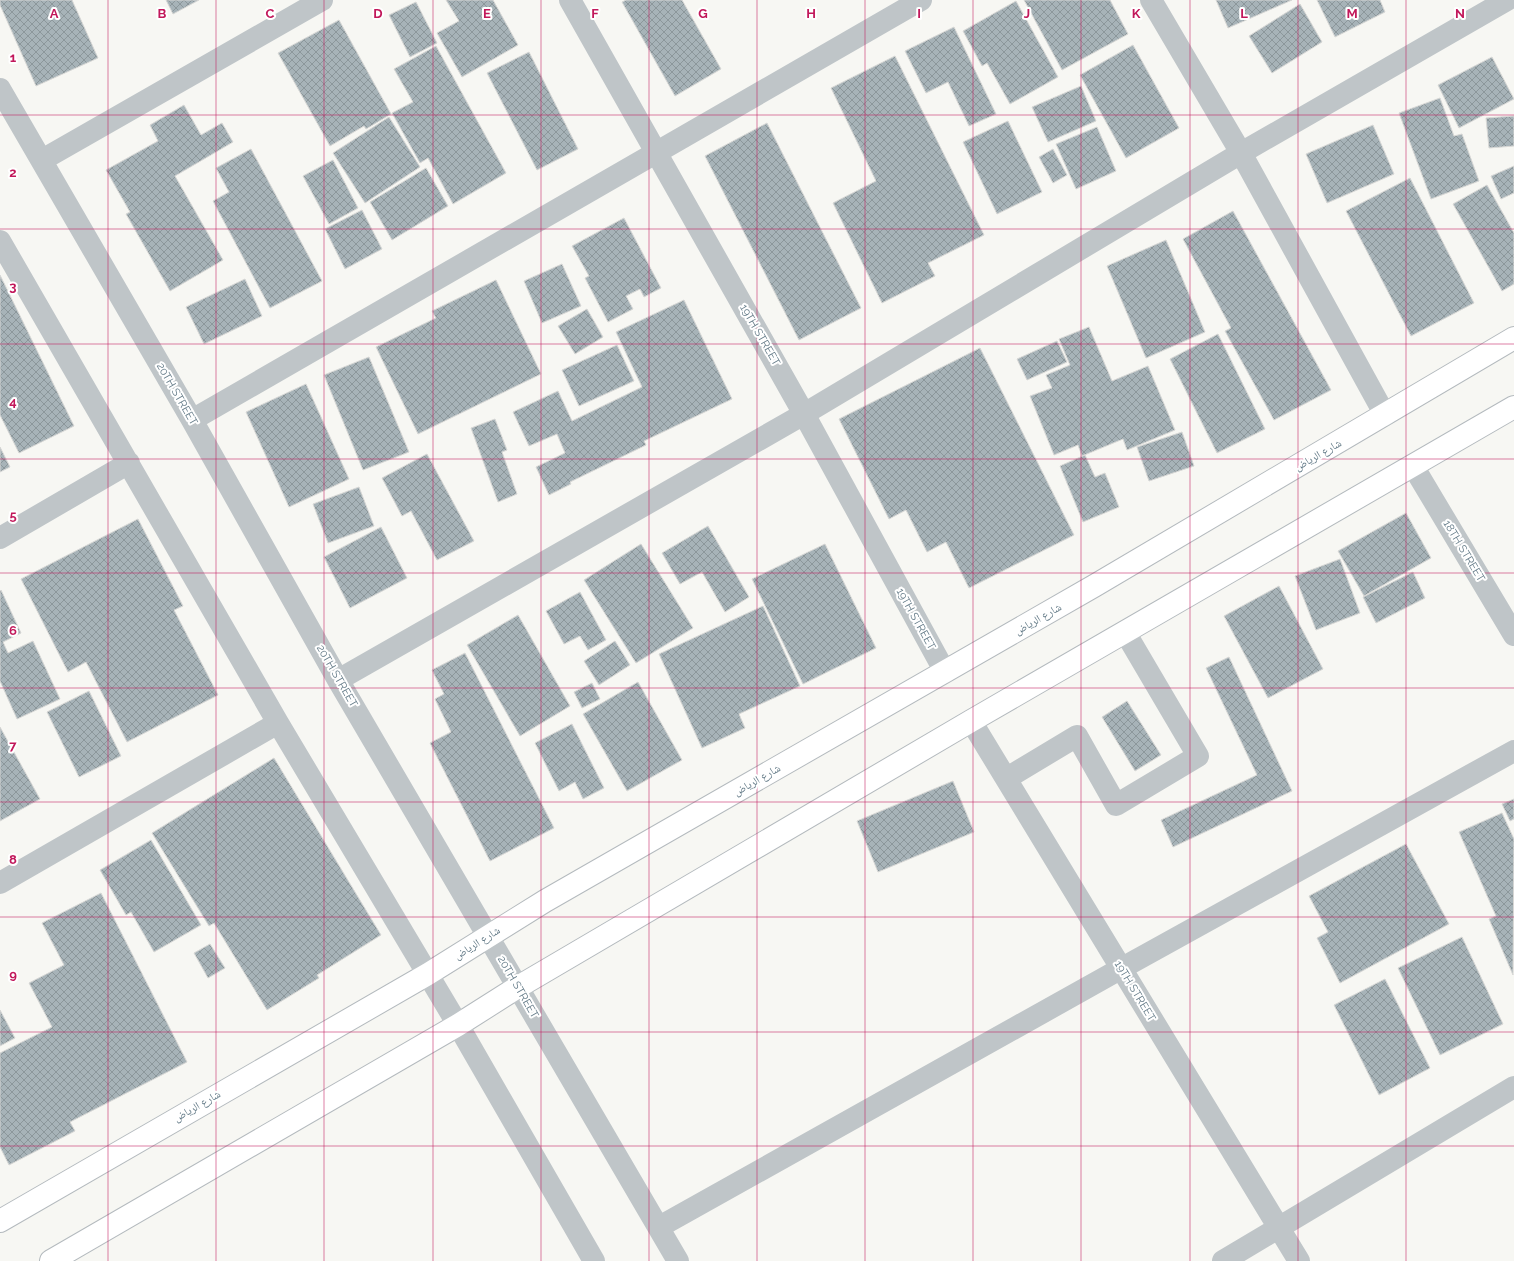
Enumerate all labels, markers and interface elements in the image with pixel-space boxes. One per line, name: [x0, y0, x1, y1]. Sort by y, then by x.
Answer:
text: A: [50, 6, 59, 21]
text: B: [158, 6, 167, 21]
text: C: [266, 6, 275, 21]
text: D: [373, 6, 383, 21]
text: E: [483, 6, 491, 21]
text: F: [591, 6, 599, 21]
text: G: [698, 6, 708, 21]
text: H: [806, 6, 816, 21]
text: I: [917, 6, 921, 21]
text: J: [1024, 6, 1030, 21]
text: K: [1132, 6, 1141, 21]
text: L: [1240, 6, 1248, 21]
text: M: [1346, 6, 1358, 21]
text: N: [1455, 6, 1465, 21]
text: 1: [10, 50, 17, 65]
text: 2: [9, 165, 17, 180]
text: 3: [9, 279, 17, 294]
street label: 19TH STREET: [737, 302, 783, 368]
street label: 20TH STREET: [154, 360, 200, 428]
text: 4: [9, 394, 17, 409]
street label: شارع الرياض: [1292, 436, 1344, 474]
text: 5: [9, 508, 17, 523]
street label: 18TH STREET: [1441, 518, 1488, 584]
street label: 19TH STREET: [894, 586, 938, 652]
street label: شارع الرياض: [1012, 600, 1064, 638]
text: 6: [9, 623, 17, 638]
street label: 20TH STREET: [314, 642, 360, 710]
text: 7: [9, 738, 17, 753]
street label: شارع الرياض: [731, 761, 783, 799]
text: 8: [9, 852, 17, 867]
street label: شارع الرياض: [452, 924, 502, 962]
street label: 20TH STREET: [495, 953, 541, 1021]
street label: 19TH STREET: [1112, 958, 1158, 1024]
text: 9: [9, 967, 17, 982]
street label: شارع الرياض: [171, 1087, 223, 1125]

